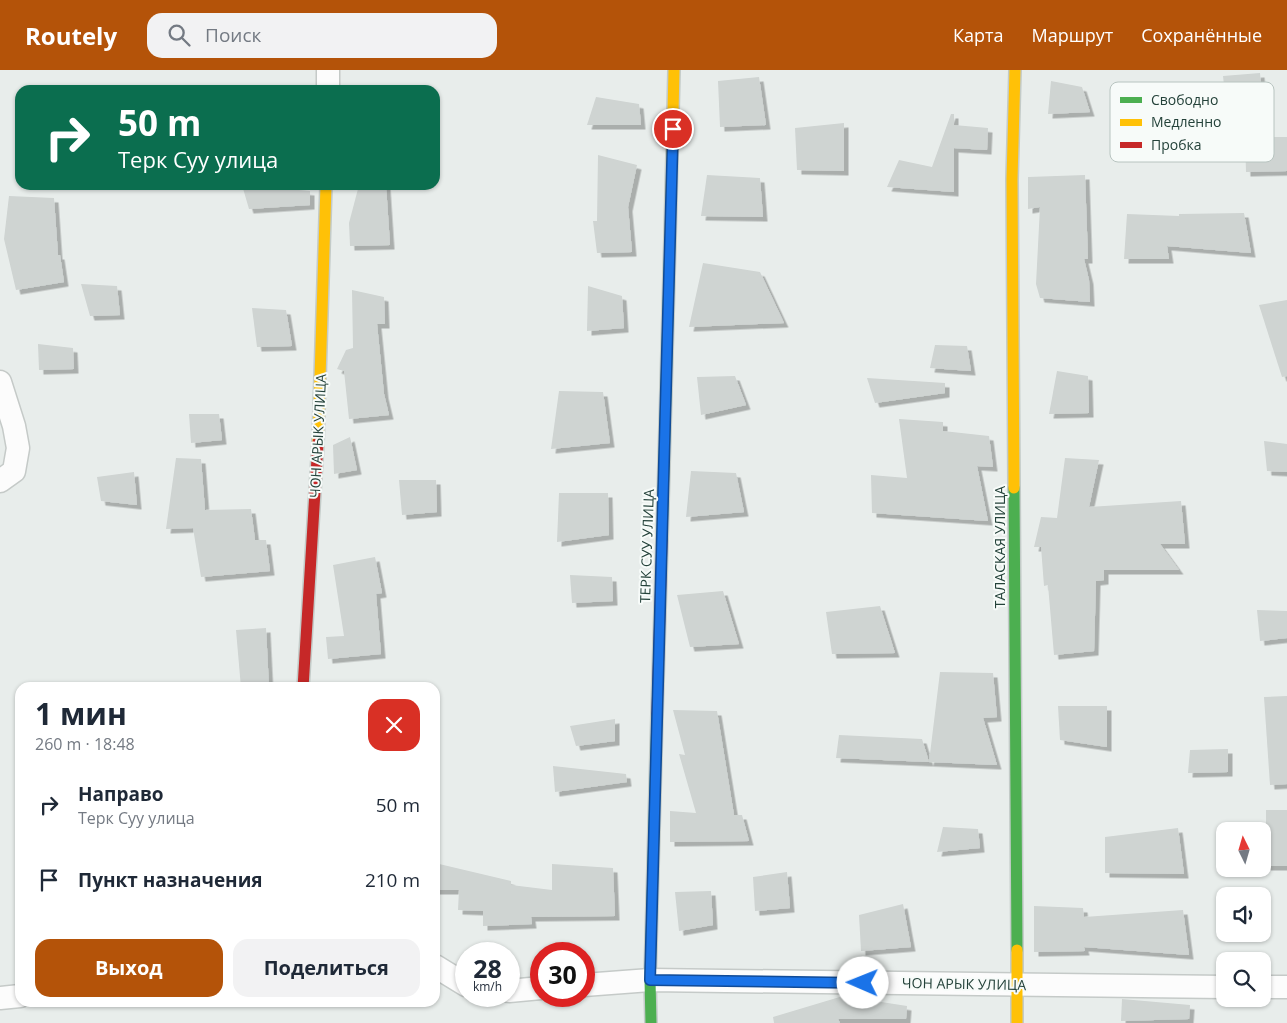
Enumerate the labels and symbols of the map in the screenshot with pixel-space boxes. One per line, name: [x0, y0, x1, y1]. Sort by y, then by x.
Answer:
legend: [1110, 82, 1274, 162]
text: Свободно: [1151, 90, 1218, 109]
pin: [652, 108, 694, 150]
text: Медленно: [1151, 112, 1222, 131]
text: Пробка: [1151, 135, 1202, 154]
street label: ЧОН АРЫК УЛИЦА: [305, 373, 330, 498]
street label: ТАЛАСКАЯ УЛИЦА: [990, 486, 1009, 608]
street label: ТЕРК СУУ УЛИЦА: [635, 488, 658, 603]
north arrow: [1216, 822, 1271, 878]
speed limit sign: 30: [530, 942, 595, 1007]
position arrow: [836, 956, 888, 1008]
street label: ЧОН АРЫК УЛИЦА: [902, 973, 1026, 994]

